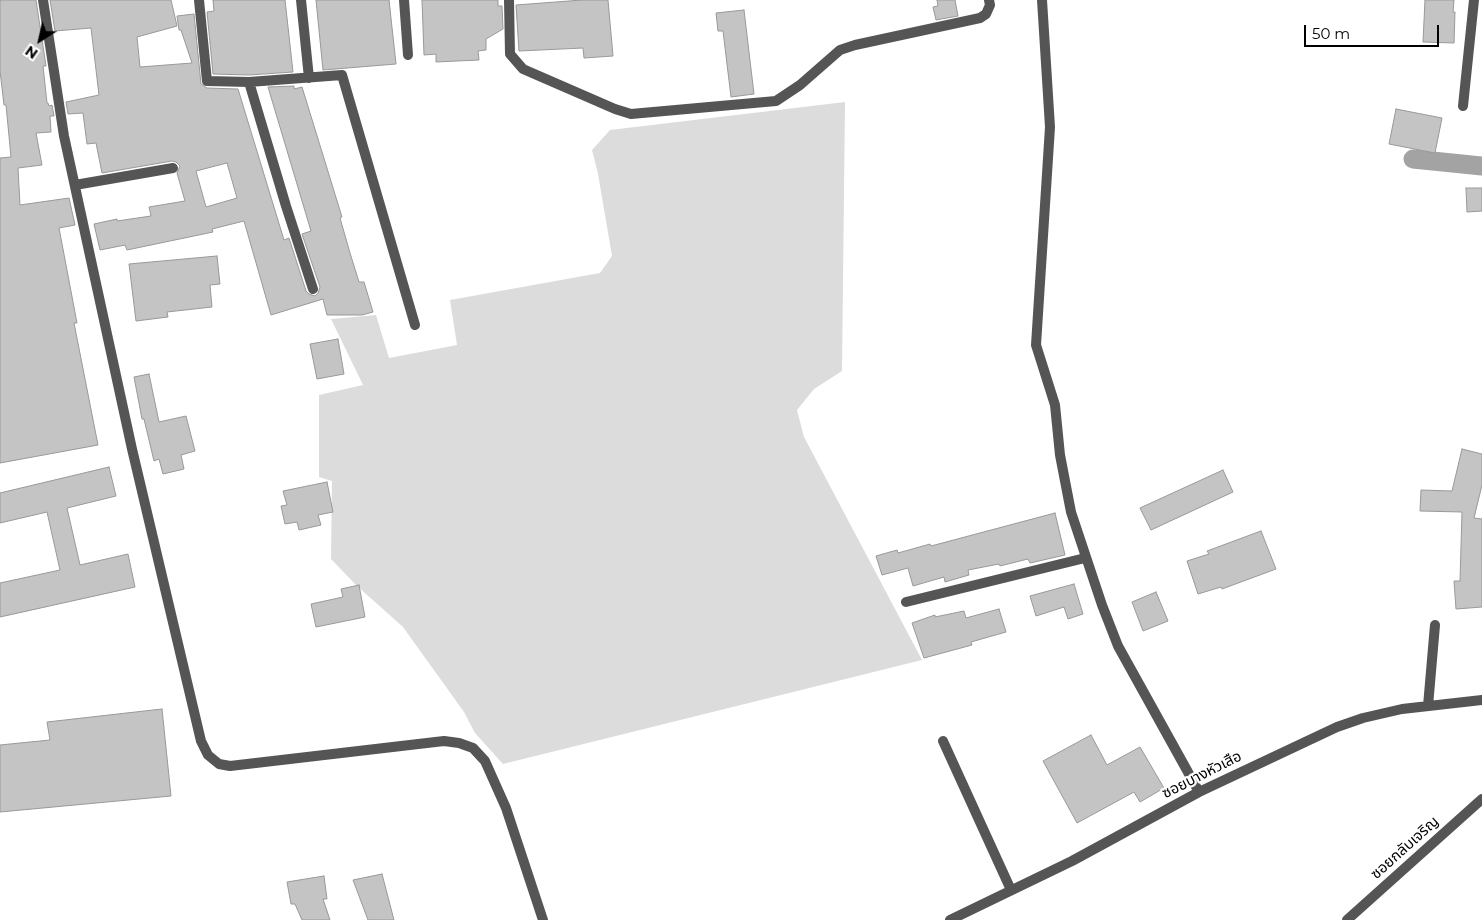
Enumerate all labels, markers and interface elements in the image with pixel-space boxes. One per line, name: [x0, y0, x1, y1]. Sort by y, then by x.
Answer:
north arrow: [15, 15, 65, 65]
scale bar: [1307, 15, 1442, 47]
text: 50 m: [1312, 24, 1350, 43]
text: N: [22, 42, 41, 63]
street label: ซอยบางหัวเสือ: [1159, 747, 1245, 803]
street label: ซอยกลับเจริญ: [1367, 813, 1443, 883]

